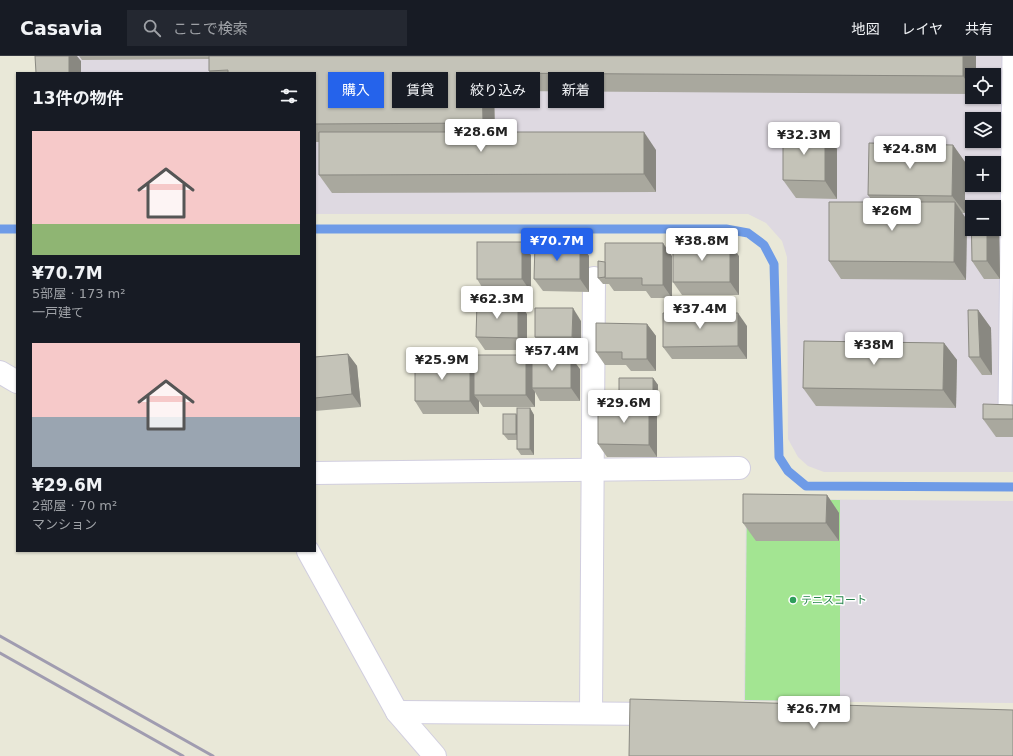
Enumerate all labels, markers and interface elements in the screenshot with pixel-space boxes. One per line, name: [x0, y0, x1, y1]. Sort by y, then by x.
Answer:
search box: [127, 10, 407, 46]
text: Casavia: [20, 17, 103, 39]
icon: search: [141, 17, 163, 39]
text: ここで検索: [173, 20, 248, 38]
text: 地図: [851, 21, 879, 37]
text: レイヤ: [901, 21, 943, 37]
text: 共有: [965, 21, 993, 37]
map controls: [965, 68, 1001, 236]
button: locate: [965, 68, 1001, 104]
chip: 購入: [328, 72, 384, 108]
chip: 賃貸: [392, 72, 448, 108]
chip: 絞り込み: [456, 72, 540, 108]
chip: 新着: [548, 72, 604, 108]
icon: filters: [278, 85, 300, 107]
text: 13件の物件: [32, 88, 124, 108]
button: layers: [965, 112, 1001, 148]
pin: ¥28.6M: [448, 119, 514, 153]
pin: ¥32.3M: [771, 122, 837, 156]
text: ¥28.6M: [454, 124, 508, 139]
text: ¥32.3M: [777, 127, 831, 142]
pin: ¥24.8M: [877, 136, 943, 170]
text: ¥24.8M: [883, 141, 937, 156]
button: +: [965, 156, 1001, 192]
icon: home: [130, 157, 202, 229]
pin: ¥26M: [868, 198, 916, 232]
button: −: [965, 200, 1001, 236]
text: ¥26M: [872, 203, 912, 218]
pin: ¥70.7M: [524, 228, 590, 262]
pin: ¥38.8M: [669, 228, 735, 262]
text: ¥70.7M: [530, 233, 584, 248]
text: ¥38.8M: [675, 233, 729, 248]
text: ¥70.7M: [32, 263, 103, 283]
text: 5部屋 · 173 m²: [32, 286, 126, 301]
pin: ¥62.3M: [464, 286, 530, 320]
text: ¥62.3M: [470, 291, 524, 306]
pin: ¥37.4M: [667, 296, 733, 330]
text: ¥37.4M: [673, 301, 727, 316]
text: 一戸建て: [32, 305, 84, 320]
pin: ¥38M: [850, 332, 898, 366]
text: ¥38M: [854, 337, 894, 352]
pin: ¥57.4M: [519, 338, 585, 372]
text: ¥57.4M: [525, 343, 579, 358]
pin: ¥25.9M: [409, 347, 475, 381]
text: ¥25.9M: [415, 352, 469, 367]
icon: home: [130, 369, 202, 441]
pin: ¥29.6M: [591, 390, 657, 424]
text: ¥29.6M: [597, 395, 651, 410]
text: ¥29.6M: [32, 475, 103, 495]
text: 2部屋 · 70 m²: [32, 498, 117, 513]
text: マンション: [32, 517, 97, 532]
place label: テニスコート: [801, 594, 867, 607]
marker: テニスコート: [788, 595, 798, 605]
pin: ¥26.7M: [781, 696, 847, 730]
text: ¥26.7M: [787, 701, 841, 716]

